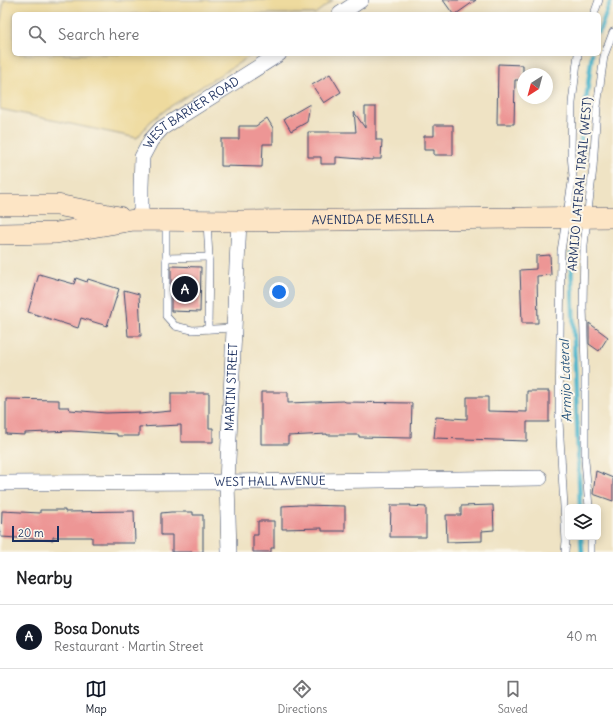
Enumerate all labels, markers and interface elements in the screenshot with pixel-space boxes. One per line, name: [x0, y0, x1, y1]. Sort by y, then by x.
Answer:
search box: [12, 12, 601, 56]
icon: search: [26, 23, 48, 45]
text: Search here: [58, 25, 139, 44]
north arrow: [517, 68, 553, 104]
street label: WEST BARKER ROAD: [140, 73, 242, 151]
street label: ARMIJO LATERAL TRAIL (WEST): [564, 96, 595, 272]
street label: AVENIDA DE MESILLA: [312, 211, 434, 227]
pin: A: [172, 274, 198, 304]
your location: [269, 282, 289, 302]
water label: Armijo Lateral: [555, 337, 575, 422]
street label: MARTIN STREET: [221, 343, 240, 432]
street label: WEST HALL AVENUE: [214, 473, 326, 489]
map controls: [565, 504, 601, 540]
button: layers: [565, 504, 601, 540]
scale bar: [12, 524, 59, 543]
text: 20 m: [18, 526, 44, 540]
text: Nearby: [16, 567, 72, 589]
text: Bosa Donuts: [54, 619, 140, 638]
text: A: [25, 628, 33, 645]
text: 40 m: [566, 628, 597, 645]
text: Restaurant · Martin Street: [54, 638, 204, 655]
tab: Map: [85, 678, 107, 716]
tab: Directions: [278, 678, 327, 716]
tab: Saved: [498, 678, 528, 716]

